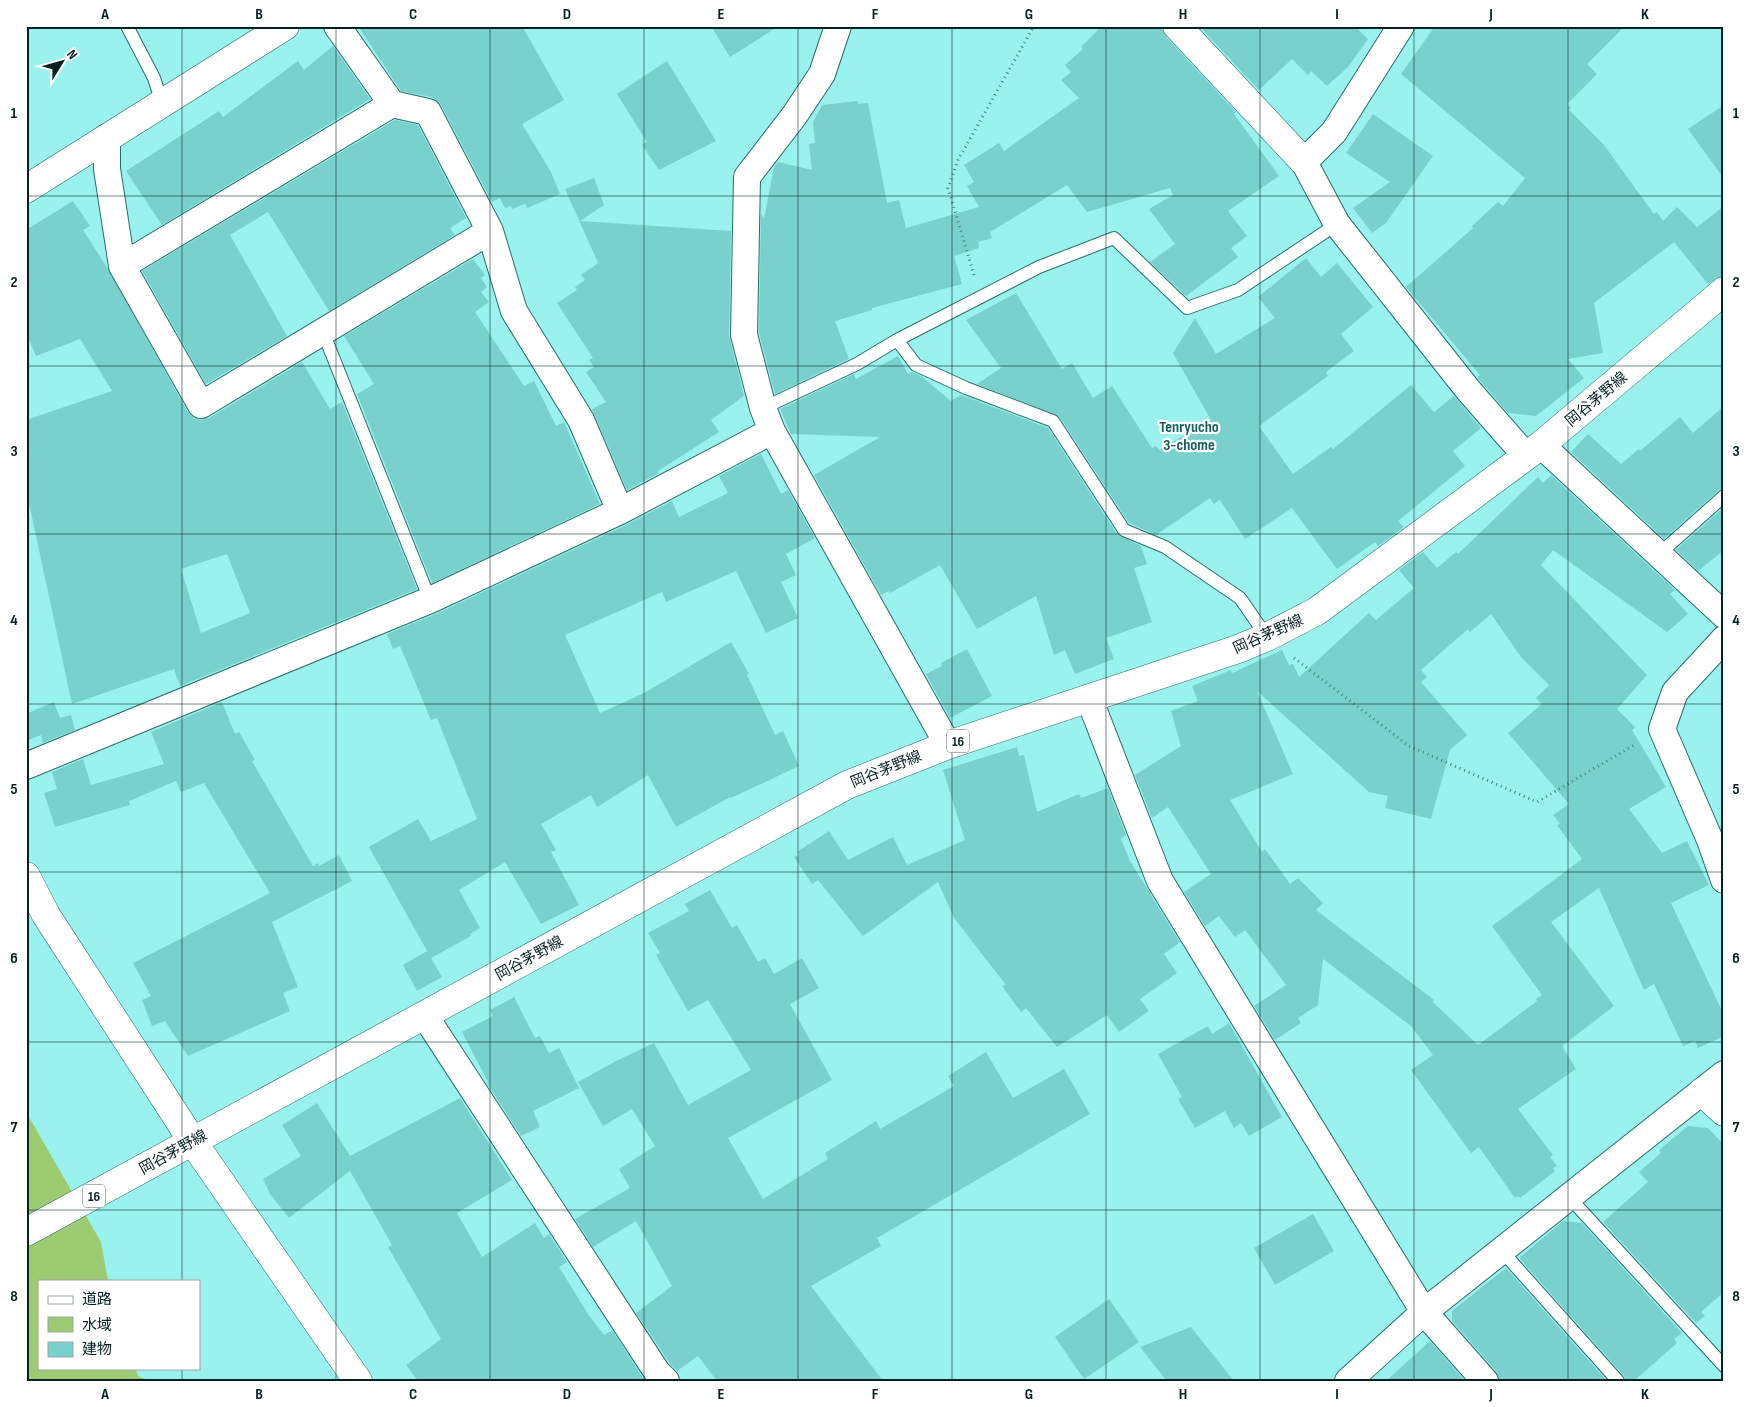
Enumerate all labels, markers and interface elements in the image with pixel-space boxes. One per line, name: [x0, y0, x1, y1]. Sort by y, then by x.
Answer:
text: A: [100, 5, 109, 24]
text: B: [255, 5, 263, 24]
text: C: [409, 5, 417, 24]
text: D: [563, 5, 571, 24]
text: E: [718, 5, 725, 24]
text: F: [872, 5, 879, 24]
text: G: [1025, 5, 1033, 24]
text: H: [1179, 5, 1187, 24]
text: I: [1335, 5, 1339, 24]
text: J: [1488, 5, 1493, 24]
text: K: [1641, 5, 1649, 24]
north arrow: [38, 38, 88, 88]
text: N: [63, 46, 81, 63]
text: 1: [11, 104, 18, 123]
text: 1: [1733, 104, 1740, 123]
text: 2: [10, 273, 18, 292]
text: 2: [1732, 273, 1740, 292]
street label: 岡谷茅野線: [1561, 368, 1631, 431]
district label: Tenryucho 3-chome: [1159, 418, 1219, 455]
text: 3: [10, 442, 18, 461]
text: 3: [1732, 442, 1740, 461]
text: 4: [10, 611, 18, 630]
street label: 岡谷茅野線: [1230, 611, 1306, 658]
text: 4: [1732, 611, 1740, 630]
road number: 16: [947, 729, 969, 752]
street label: 岡谷茅野線: [848, 747, 925, 792]
text: 5: [10, 780, 18, 799]
text: 5: [1732, 780, 1740, 799]
street label: 岡谷茅野線: [492, 932, 567, 985]
text: 6: [10, 949, 18, 968]
text: 6: [1732, 949, 1740, 968]
text: 7: [11, 1118, 18, 1137]
text: 7: [1733, 1118, 1740, 1137]
street label: 岡谷茅野線: [136, 1126, 211, 1179]
road number: 16: [83, 1184, 105, 1208]
legend: [38, 1280, 200, 1370]
text: 8: [10, 1287, 18, 1306]
text: 8: [1732, 1287, 1740, 1306]
text: 道路: [82, 1290, 112, 1309]
text: 水域: [82, 1316, 112, 1335]
text: 建物: [82, 1340, 112, 1359]
text: A: [100, 1385, 109, 1404]
text: B: [255, 1385, 263, 1404]
text: C: [409, 1385, 417, 1404]
text: D: [563, 1385, 571, 1404]
text: E: [718, 1385, 725, 1404]
text: F: [872, 1385, 879, 1404]
text: G: [1025, 1385, 1033, 1404]
text: H: [1179, 1385, 1187, 1404]
text: I: [1335, 1385, 1339, 1404]
text: J: [1488, 1385, 1493, 1404]
text: K: [1641, 1385, 1649, 1404]

